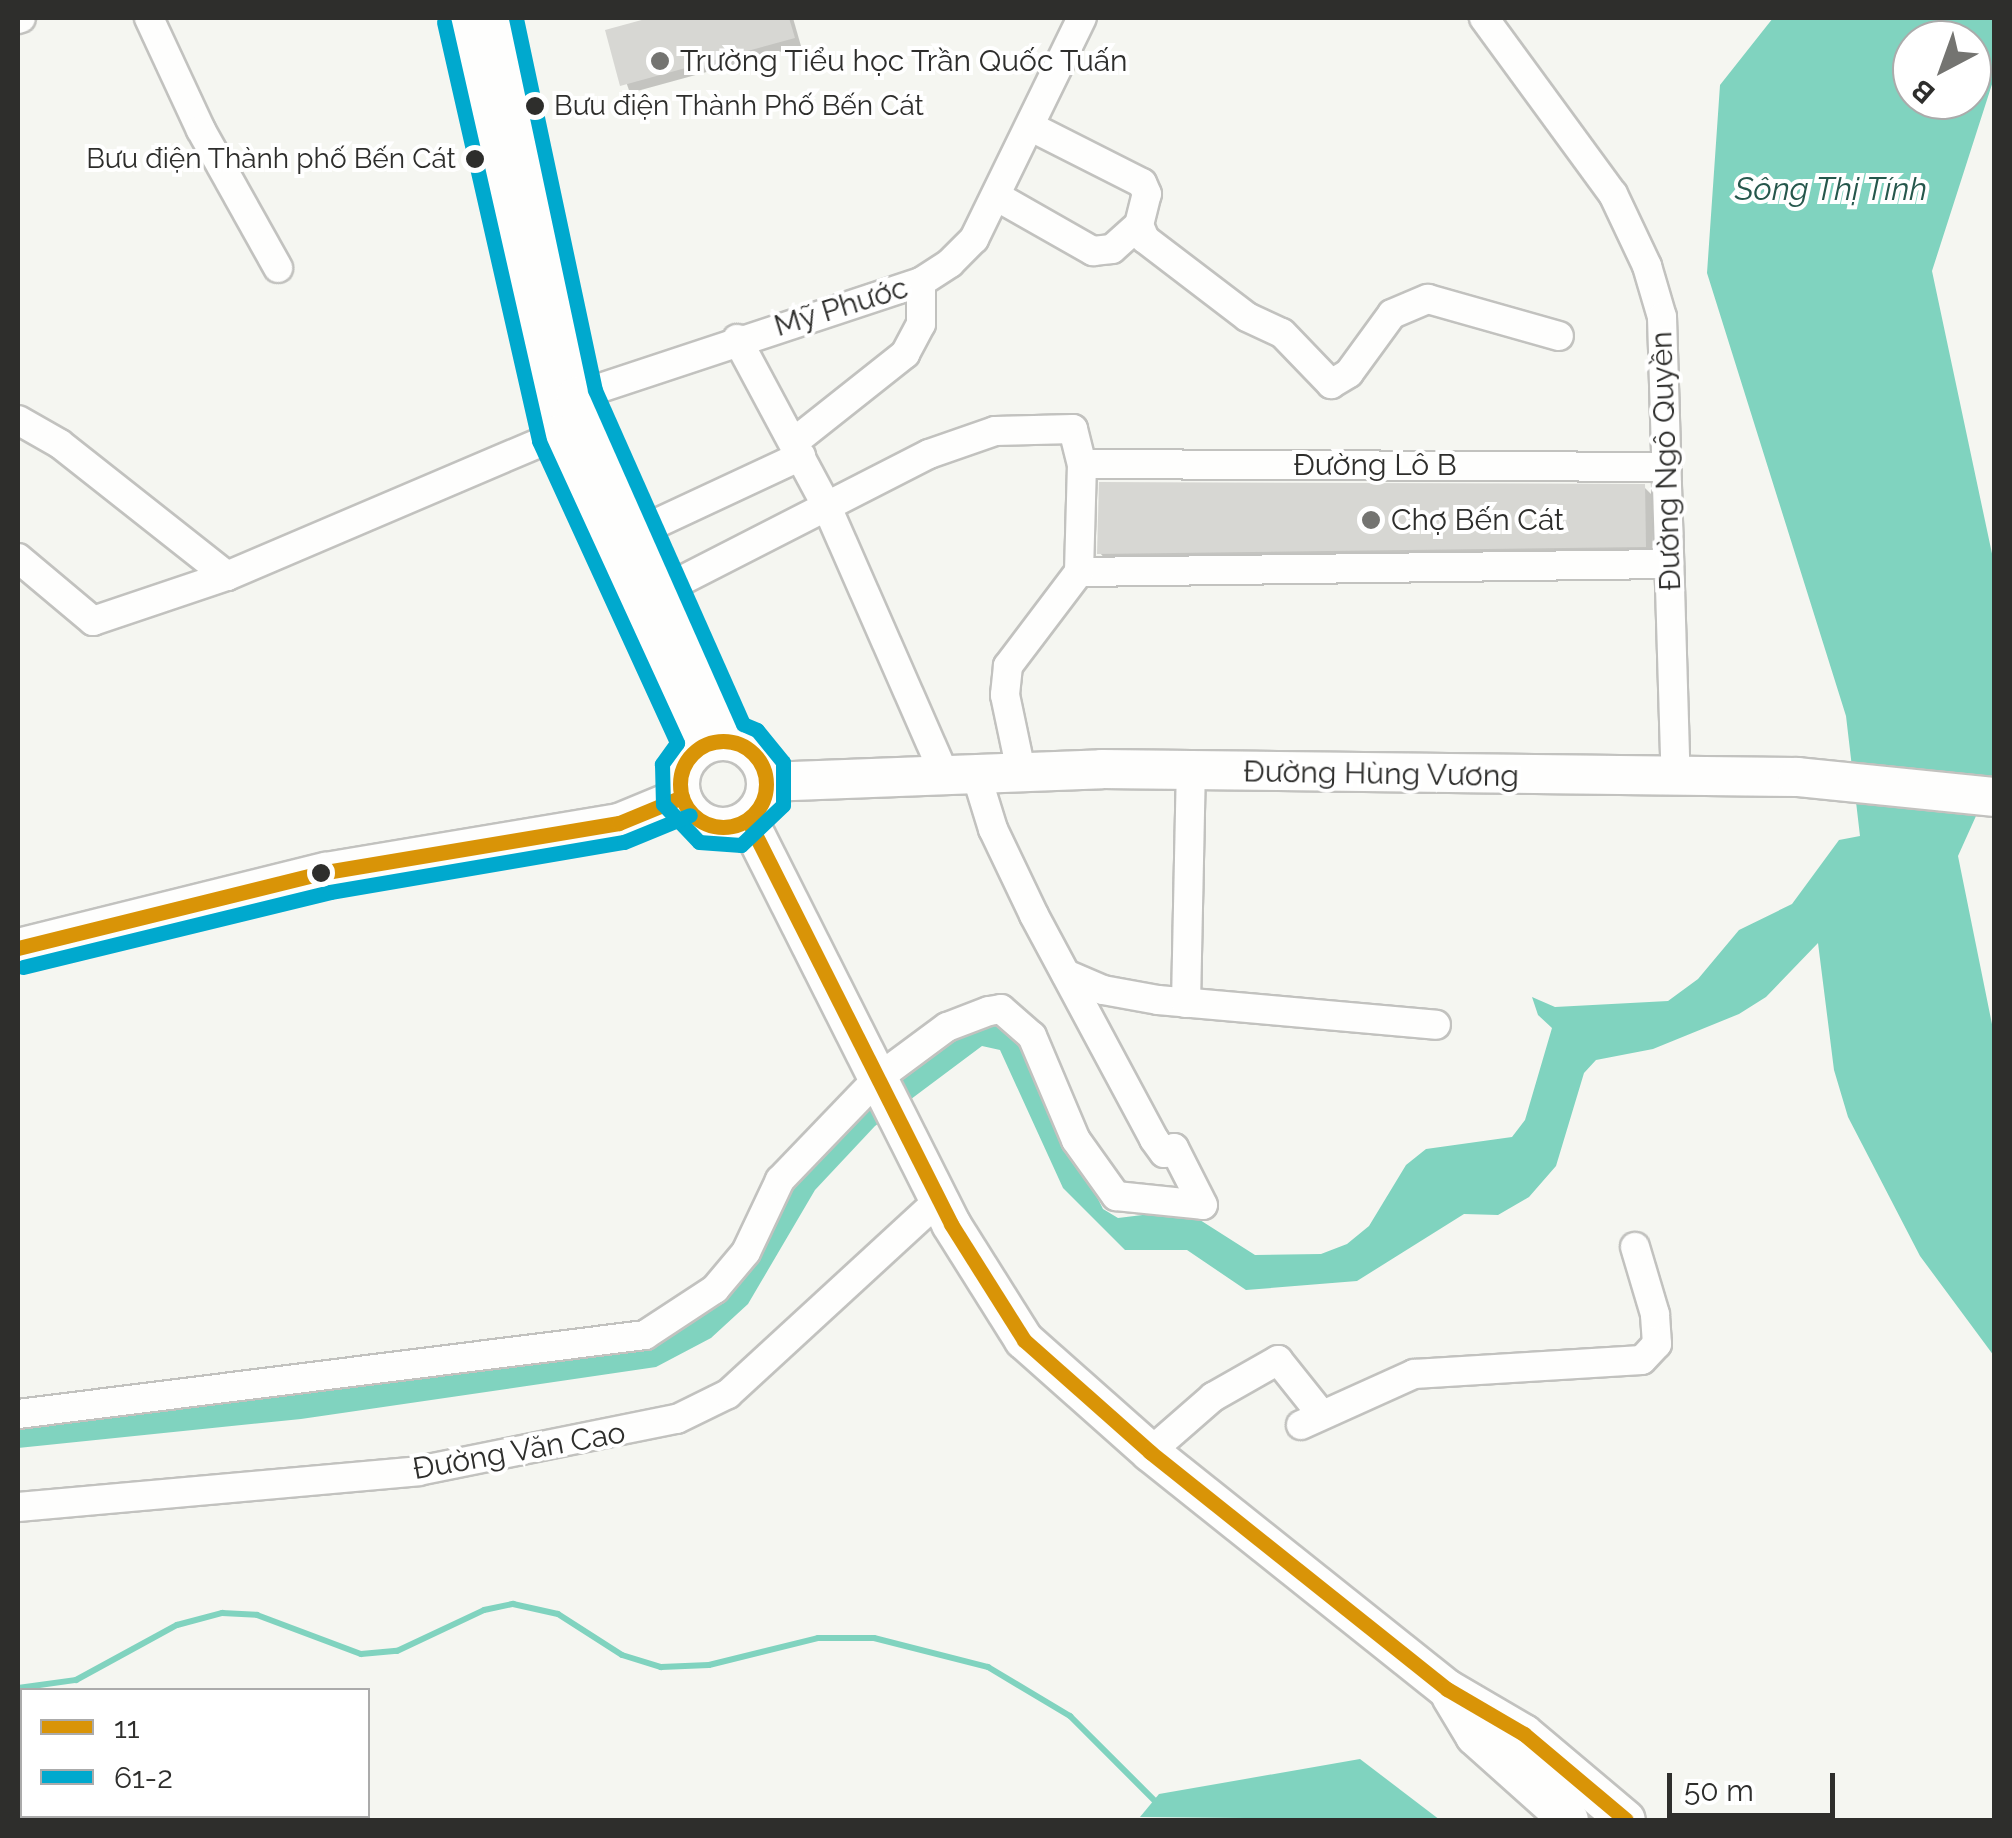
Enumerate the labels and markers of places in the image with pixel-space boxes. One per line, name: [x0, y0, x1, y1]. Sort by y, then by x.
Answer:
place label: Trường Tiểu học Trần Quốc Tuấn: [680, 43, 1130, 79]
marker: Trường Tiểu học Trần Quốc Tuấn: [649, 50, 671, 72]
place label: Bưu điện Thành Phố Bến Cát: [554, 89, 925, 123]
marker: Bưu điện Thành Phố Bến Cát: [525, 96, 545, 116]
place label: Bưu điện Thành phố Bến Cát: [85, 142, 456, 176]
marker: Bưu điện Thành phố Bến Cát: [465, 149, 485, 169]
place label: Chợ Bến Cát: [1391, 502, 1564, 538]
marker: Chợ Bến Cát: [1360, 509, 1382, 531]
unlabelled marker: [311, 863, 331, 883]

